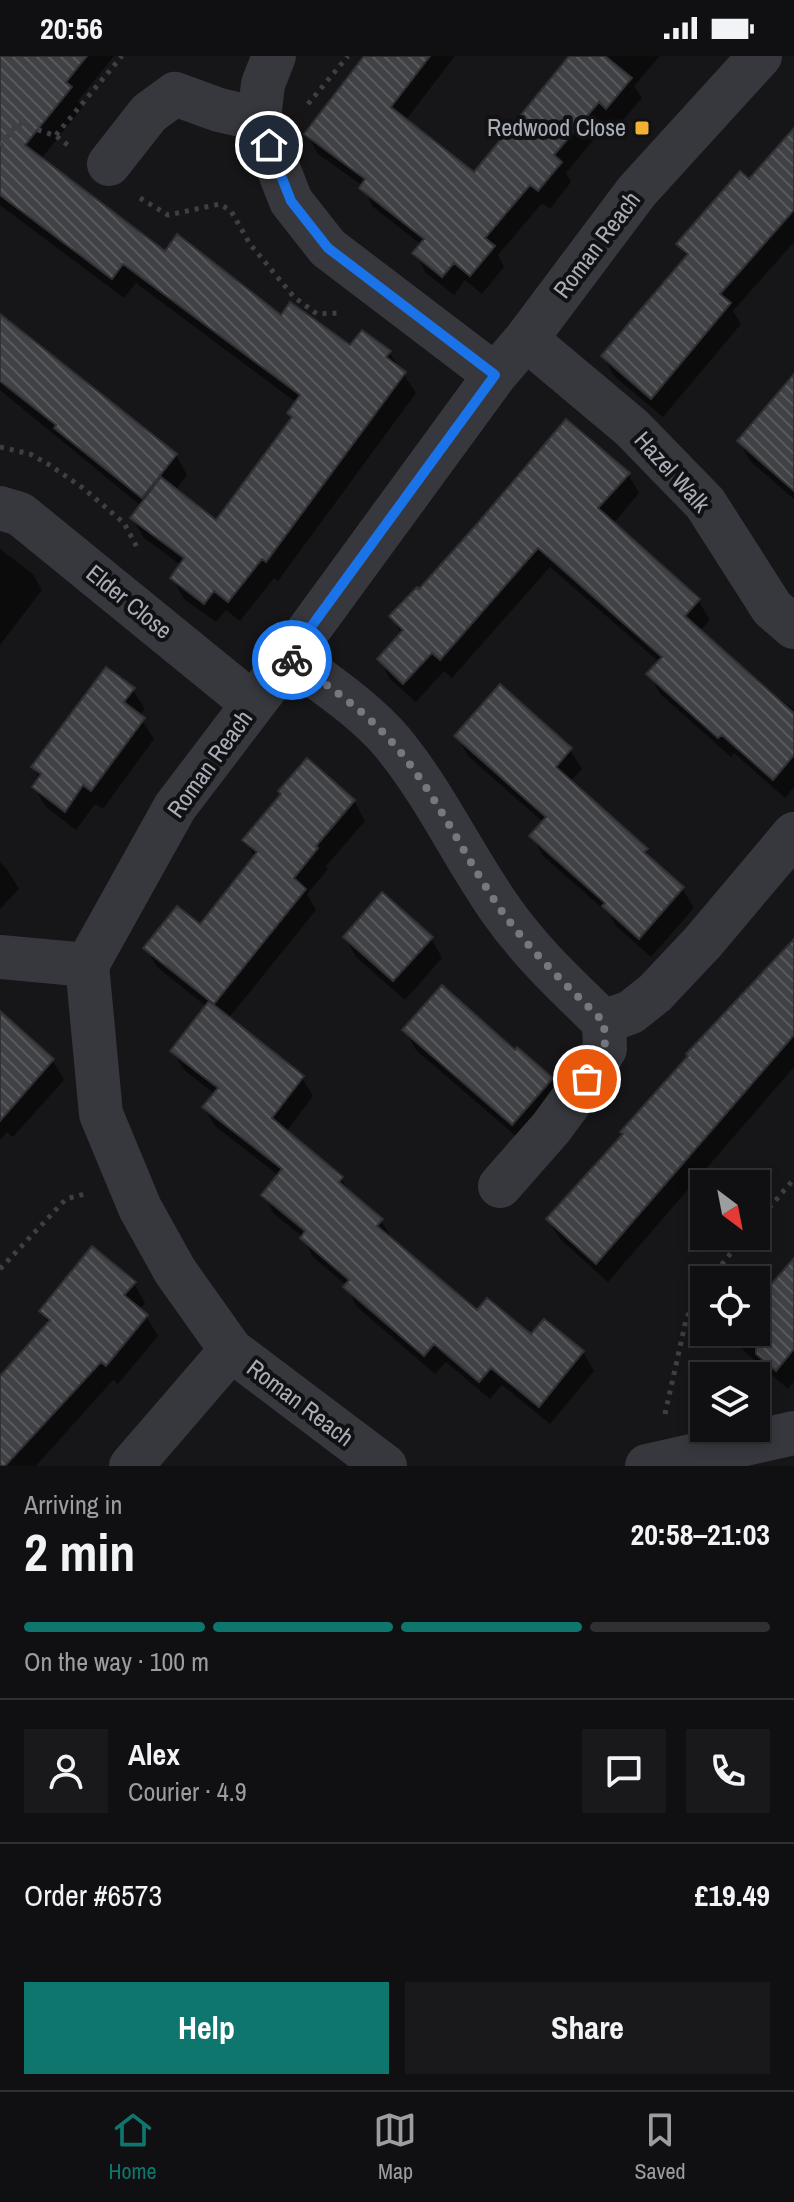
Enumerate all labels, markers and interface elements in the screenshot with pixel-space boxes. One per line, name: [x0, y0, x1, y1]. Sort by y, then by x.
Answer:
text: 20:56: [40, 8, 103, 48]
pin: [235, 111, 303, 179]
place label: Redwood Close: [487, 111, 626, 143]
marker: Redwood Close: [633, 119, 651, 137]
icon: home: [247, 123, 291, 167]
street label: Roman Reach: [546, 185, 647, 304]
street label: Hazel Walk: [628, 424, 718, 519]
street label: Elder Close: [80, 557, 179, 646]
courier: [252, 620, 332, 700]
icon: bike: [270, 638, 314, 682]
street label: Roman Reach: [159, 703, 259, 824]
pin: [553, 1045, 621, 1113]
icon: bag: [565, 1057, 609, 1101]
north arrow: [690, 1170, 770, 1250]
map controls: [690, 1170, 770, 1442]
button: locate: [690, 1266, 770, 1346]
street label: Roman Reach: [241, 1352, 360, 1453]
button: layers: [690, 1362, 770, 1442]
text: Arriving in: [24, 1487, 122, 1522]
text: 20:58–21:03: [631, 1514, 770, 1554]
text: 2 min: [24, 1517, 135, 1587]
text: On the way · 100 m: [24, 1644, 209, 1679]
button: person: [24, 1729, 108, 1813]
button: chat: [582, 1729, 666, 1813]
button: phone: [686, 1729, 770, 1813]
text: Alex: [128, 1734, 180, 1774]
text: Courier · 4.9: [128, 1774, 247, 1809]
text: Order #6573: [24, 1875, 162, 1915]
text: £19.49: [695, 1875, 770, 1915]
button: Help: [24, 1982, 389, 2074]
button: Share: [405, 1982, 770, 2074]
tab: Home: [108, 2108, 157, 2186]
tab: Map: [373, 2108, 417, 2186]
tab: Saved: [634, 2108, 686, 2186]

